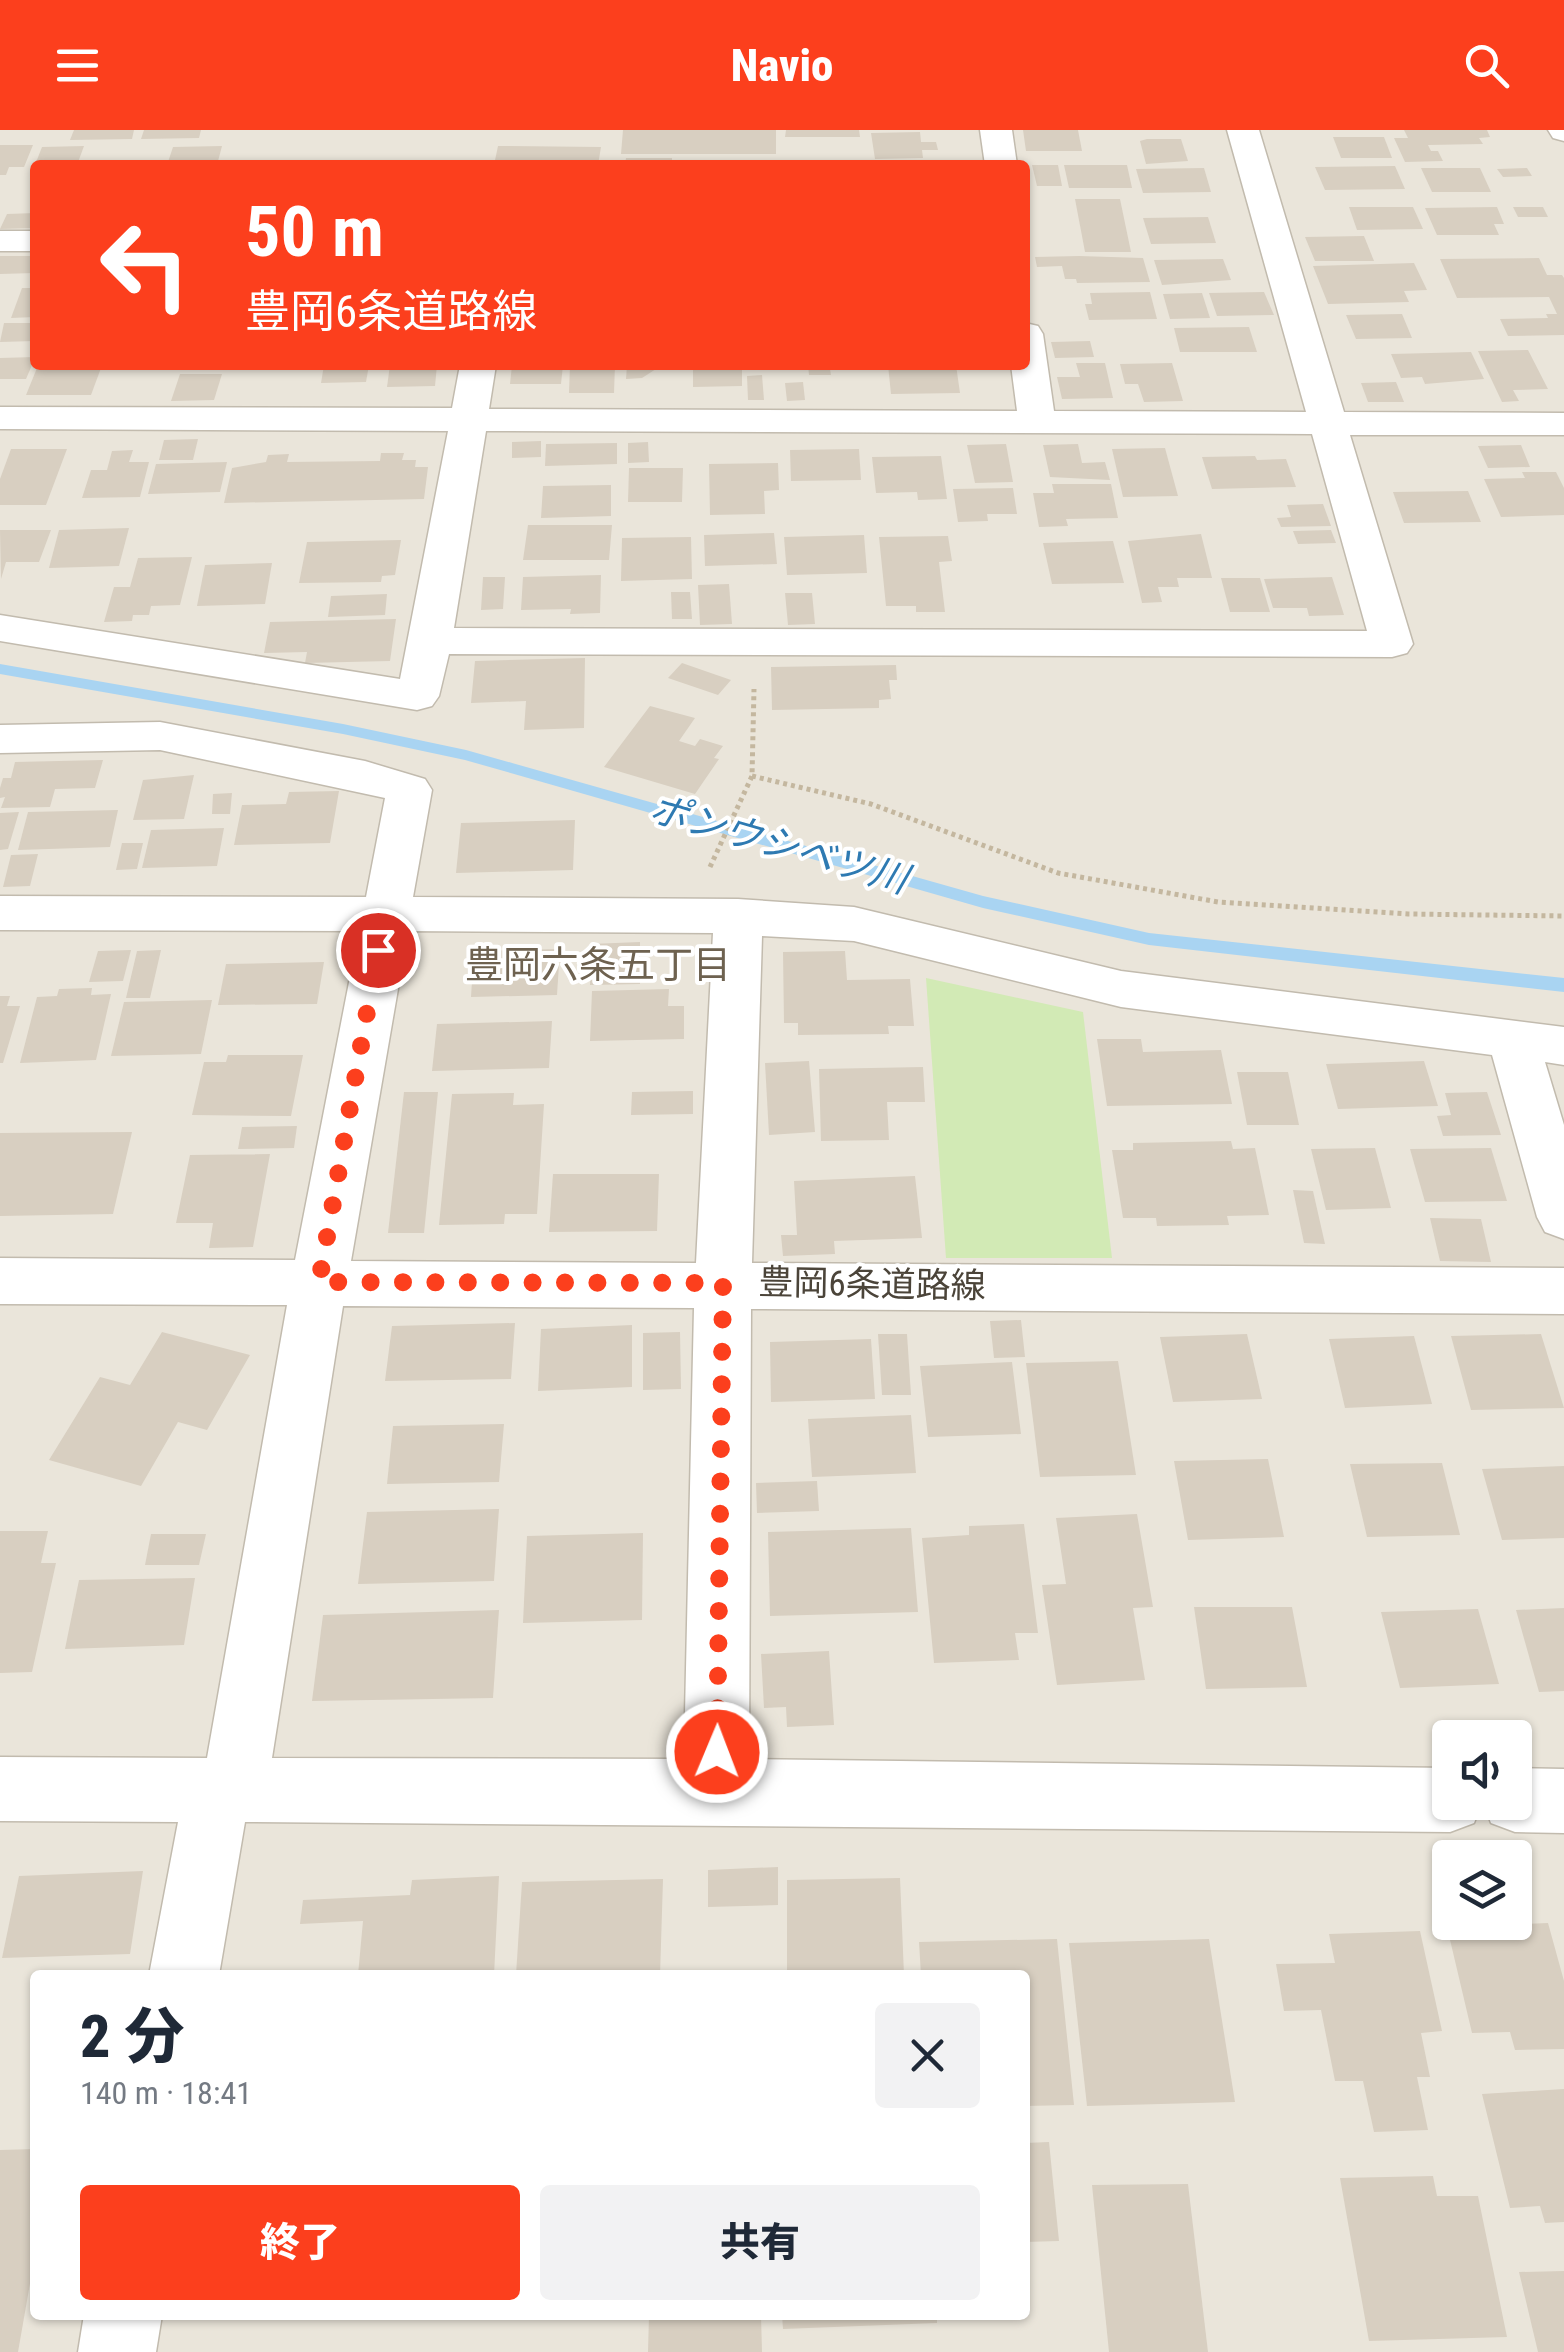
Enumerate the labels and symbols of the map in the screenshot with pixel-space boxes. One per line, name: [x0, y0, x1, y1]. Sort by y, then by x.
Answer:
water label: ポンウシベツ川: [645, 786, 917, 903]
pin: [336, 908, 421, 993]
district label: 豊岡六条五丁目: [465, 943, 731, 987]
street label: 豊岡6条道路線: [758, 1262, 986, 1307]
position arrow: [665, 1700, 769, 1804]

